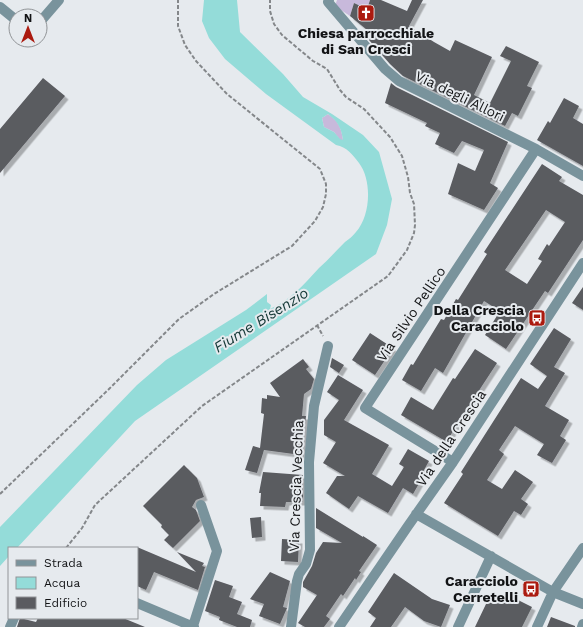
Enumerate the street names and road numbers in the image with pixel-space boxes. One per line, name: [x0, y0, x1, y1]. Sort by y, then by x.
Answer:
street label: Via degli Allori: [413, 67, 507, 125]
street label: Via Silvio Pellico: [373, 264, 449, 364]
street label: Via della Crescia: [413, 387, 489, 489]
street label: Via Crescia Vecchia: [286, 420, 306, 552]

